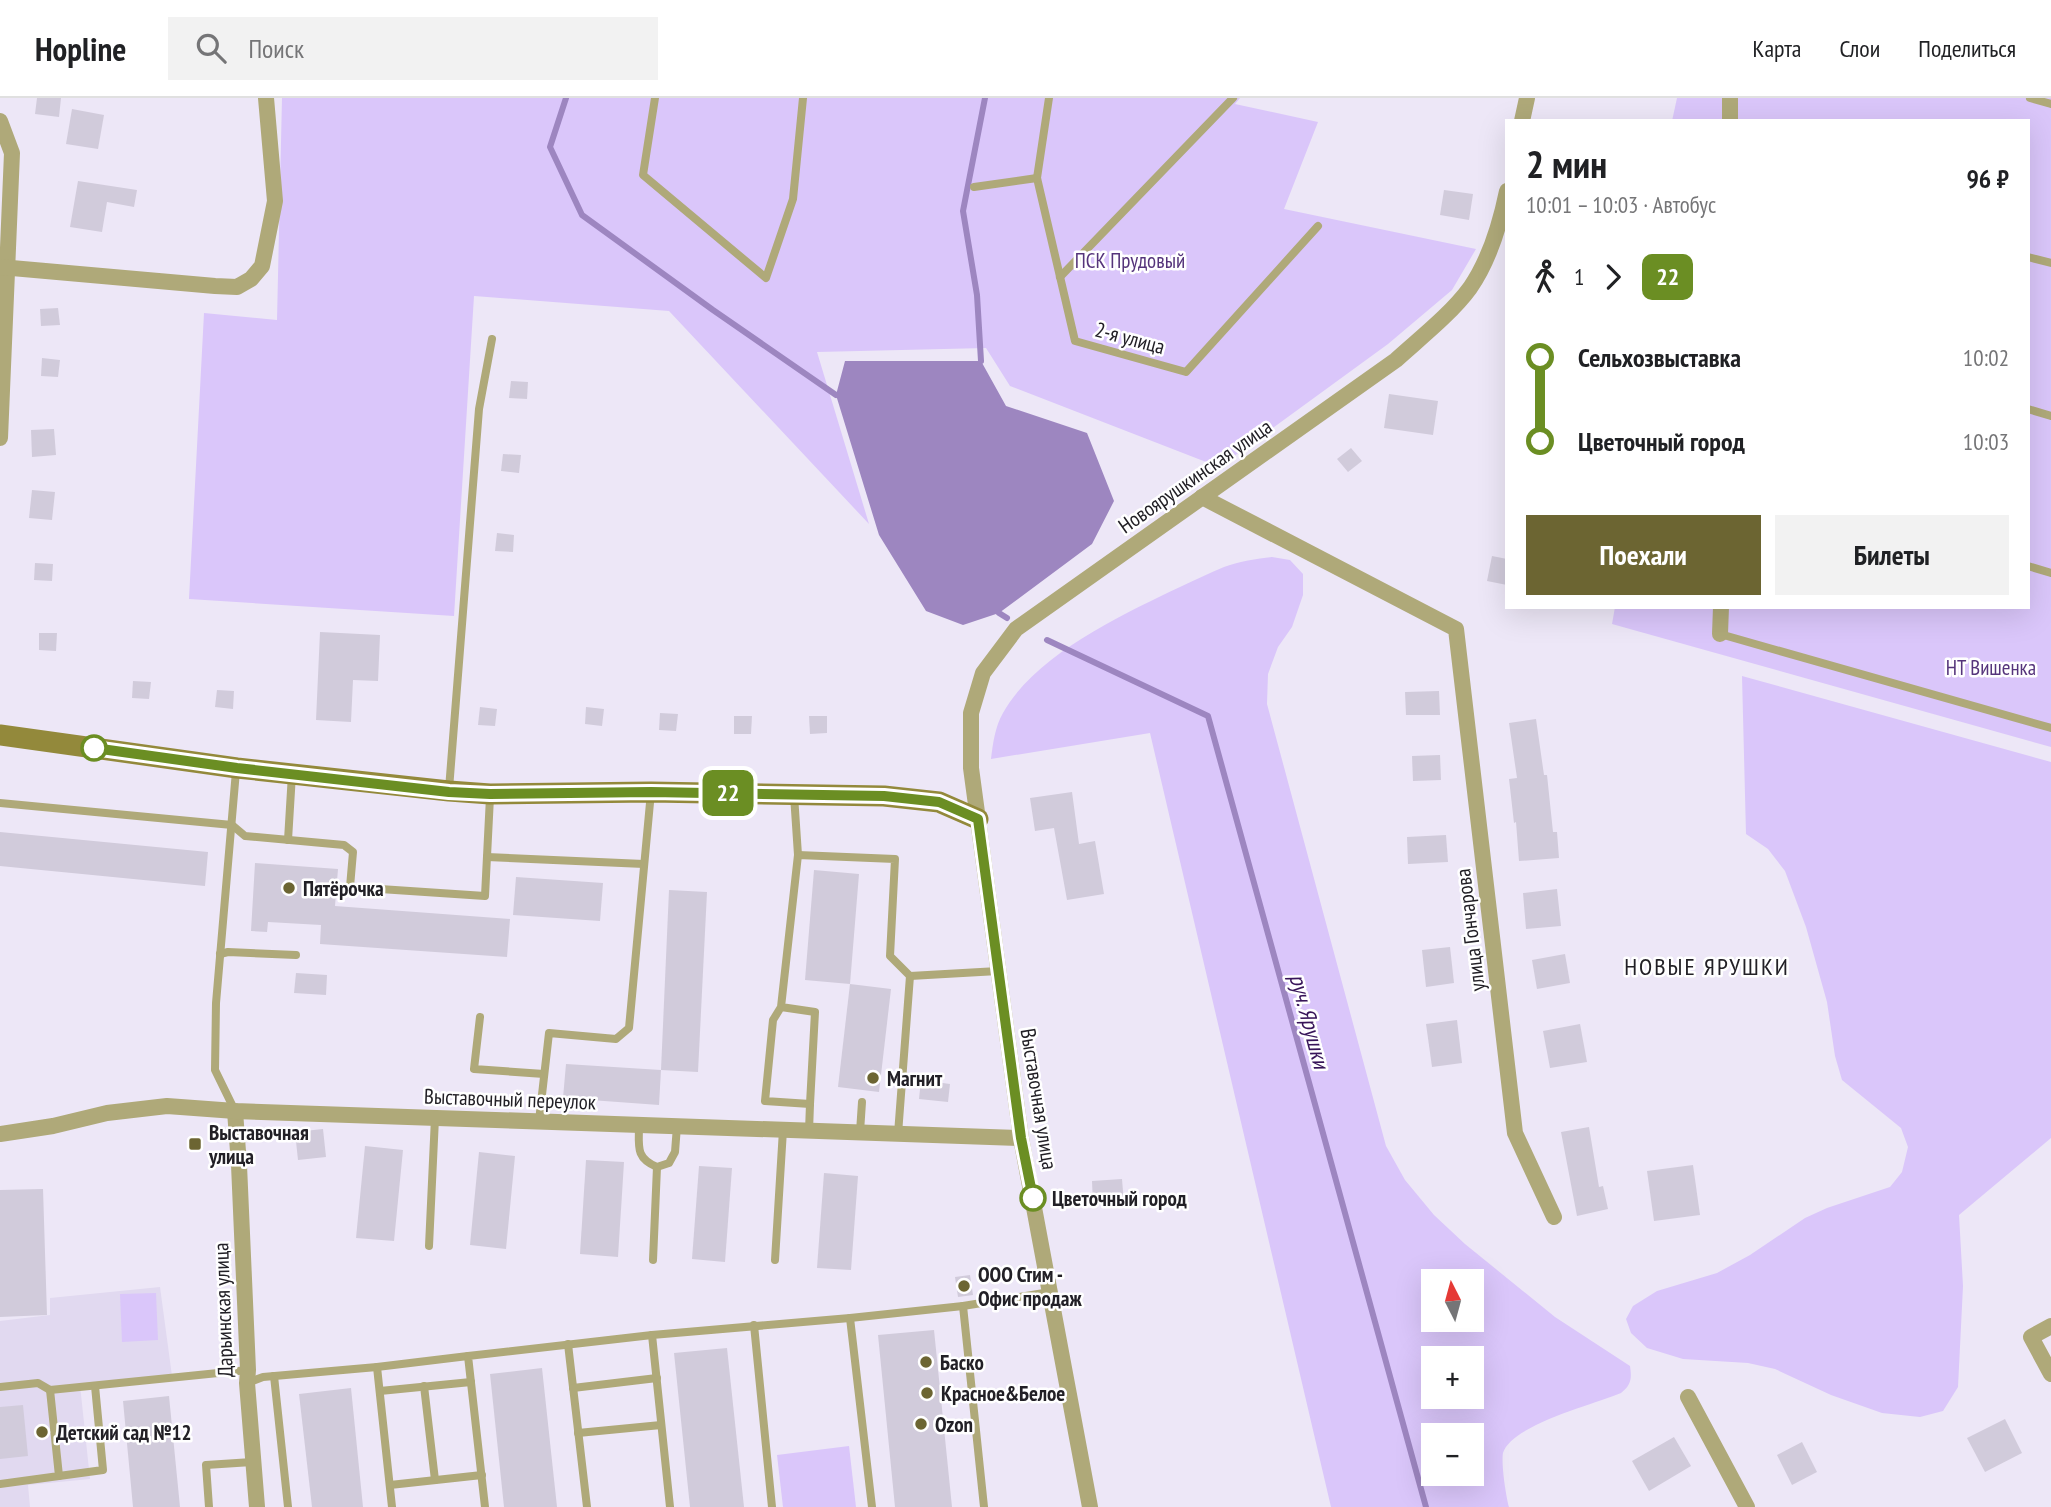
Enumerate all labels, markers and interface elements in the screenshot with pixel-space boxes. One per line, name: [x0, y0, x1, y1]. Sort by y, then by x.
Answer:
search box: [168, 17, 658, 80]
text: Hopline: [35, 27, 126, 70]
icon: search: [192, 29, 230, 67]
text: Поиск: [248, 32, 304, 65]
text: Карта: [1753, 33, 1801, 64]
text: Слои: [1839, 33, 1880, 64]
text: Поделиться: [1918, 33, 2016, 64]
text: 2 мин: [1526, 139, 1607, 188]
text: 96 ₽: [1966, 162, 2009, 195]
text: 10:01 – 10:03 · Автобус: [1526, 190, 1716, 219]
park label: ПСК Прудовый: [1075, 247, 1185, 274]
icon: walk: [1526, 258, 1564, 296]
icon: forward: [1594, 258, 1632, 296]
text: 22: [1656, 261, 1679, 292]
text: 1: [1574, 262, 1584, 291]
street label: 2-я улица: [1092, 316, 1168, 360]
text: Сельхозвыставка: [1578, 341, 1741, 374]
text: 10:02: [1963, 343, 2009, 372]
street label: Новоярушкинская улица: [1113, 413, 1277, 539]
text: Цветочный город: [1578, 425, 1745, 458]
text: 10:03: [1963, 427, 2009, 456]
button: Поехали: [1526, 515, 1761, 595]
button: Билеты: [1775, 515, 2009, 595]
park label: НТ Вишенка: [1946, 654, 2036, 681]
unlabelled marker: [81, 735, 107, 761]
line badge: 22: [696, 770, 760, 816]
text: 22: [717, 777, 739, 808]
street label: улица Гончарова: [1449, 867, 1491, 993]
place label: Пятёрочка: [303, 875, 384, 902]
marker: Пятёрочка: [281, 880, 297, 896]
district label: НОВЫЕ ЯРУШКИ: [1624, 951, 1790, 982]
water label: руч. Ярушки: [1283, 971, 1337, 1073]
street label: Выставочная улица: [1015, 1027, 1063, 1171]
place label: Магнит: [887, 1065, 943, 1092]
marker: Магнит: [865, 1070, 881, 1086]
street label: Выставочный переулок: [424, 1083, 596, 1115]
place label: Выставочная улица: [208, 1119, 309, 1170]
marker: Выставочная улица: [187, 1136, 203, 1152]
marker: Цветочный город: [1020, 1185, 1046, 1211]
place label: Цветочный город: [1052, 1185, 1187, 1212]
street label: Дарьинская улица: [207, 1242, 239, 1378]
place label: ООО Стим - Офис продаж: [978, 1261, 1082, 1312]
north arrow: [1421, 1269, 1484, 1332]
map controls: [1421, 1269, 1484, 1486]
marker: ООО Стим - Офис продаж: [956, 1278, 972, 1294]
button: +: [1421, 1346, 1484, 1409]
place label: Баско: [940, 1349, 984, 1376]
marker: Баско: [918, 1354, 934, 1370]
place label: Красное&Белое: [941, 1380, 1065, 1407]
marker: Красное&Белое: [919, 1385, 935, 1401]
place label: Ozon: [935, 1411, 973, 1438]
marker: Ozon: [913, 1416, 929, 1432]
place label: Детский сад №12: [56, 1419, 192, 1446]
button: −: [1421, 1423, 1484, 1486]
marker: Детский сад №12: [34, 1424, 50, 1440]

